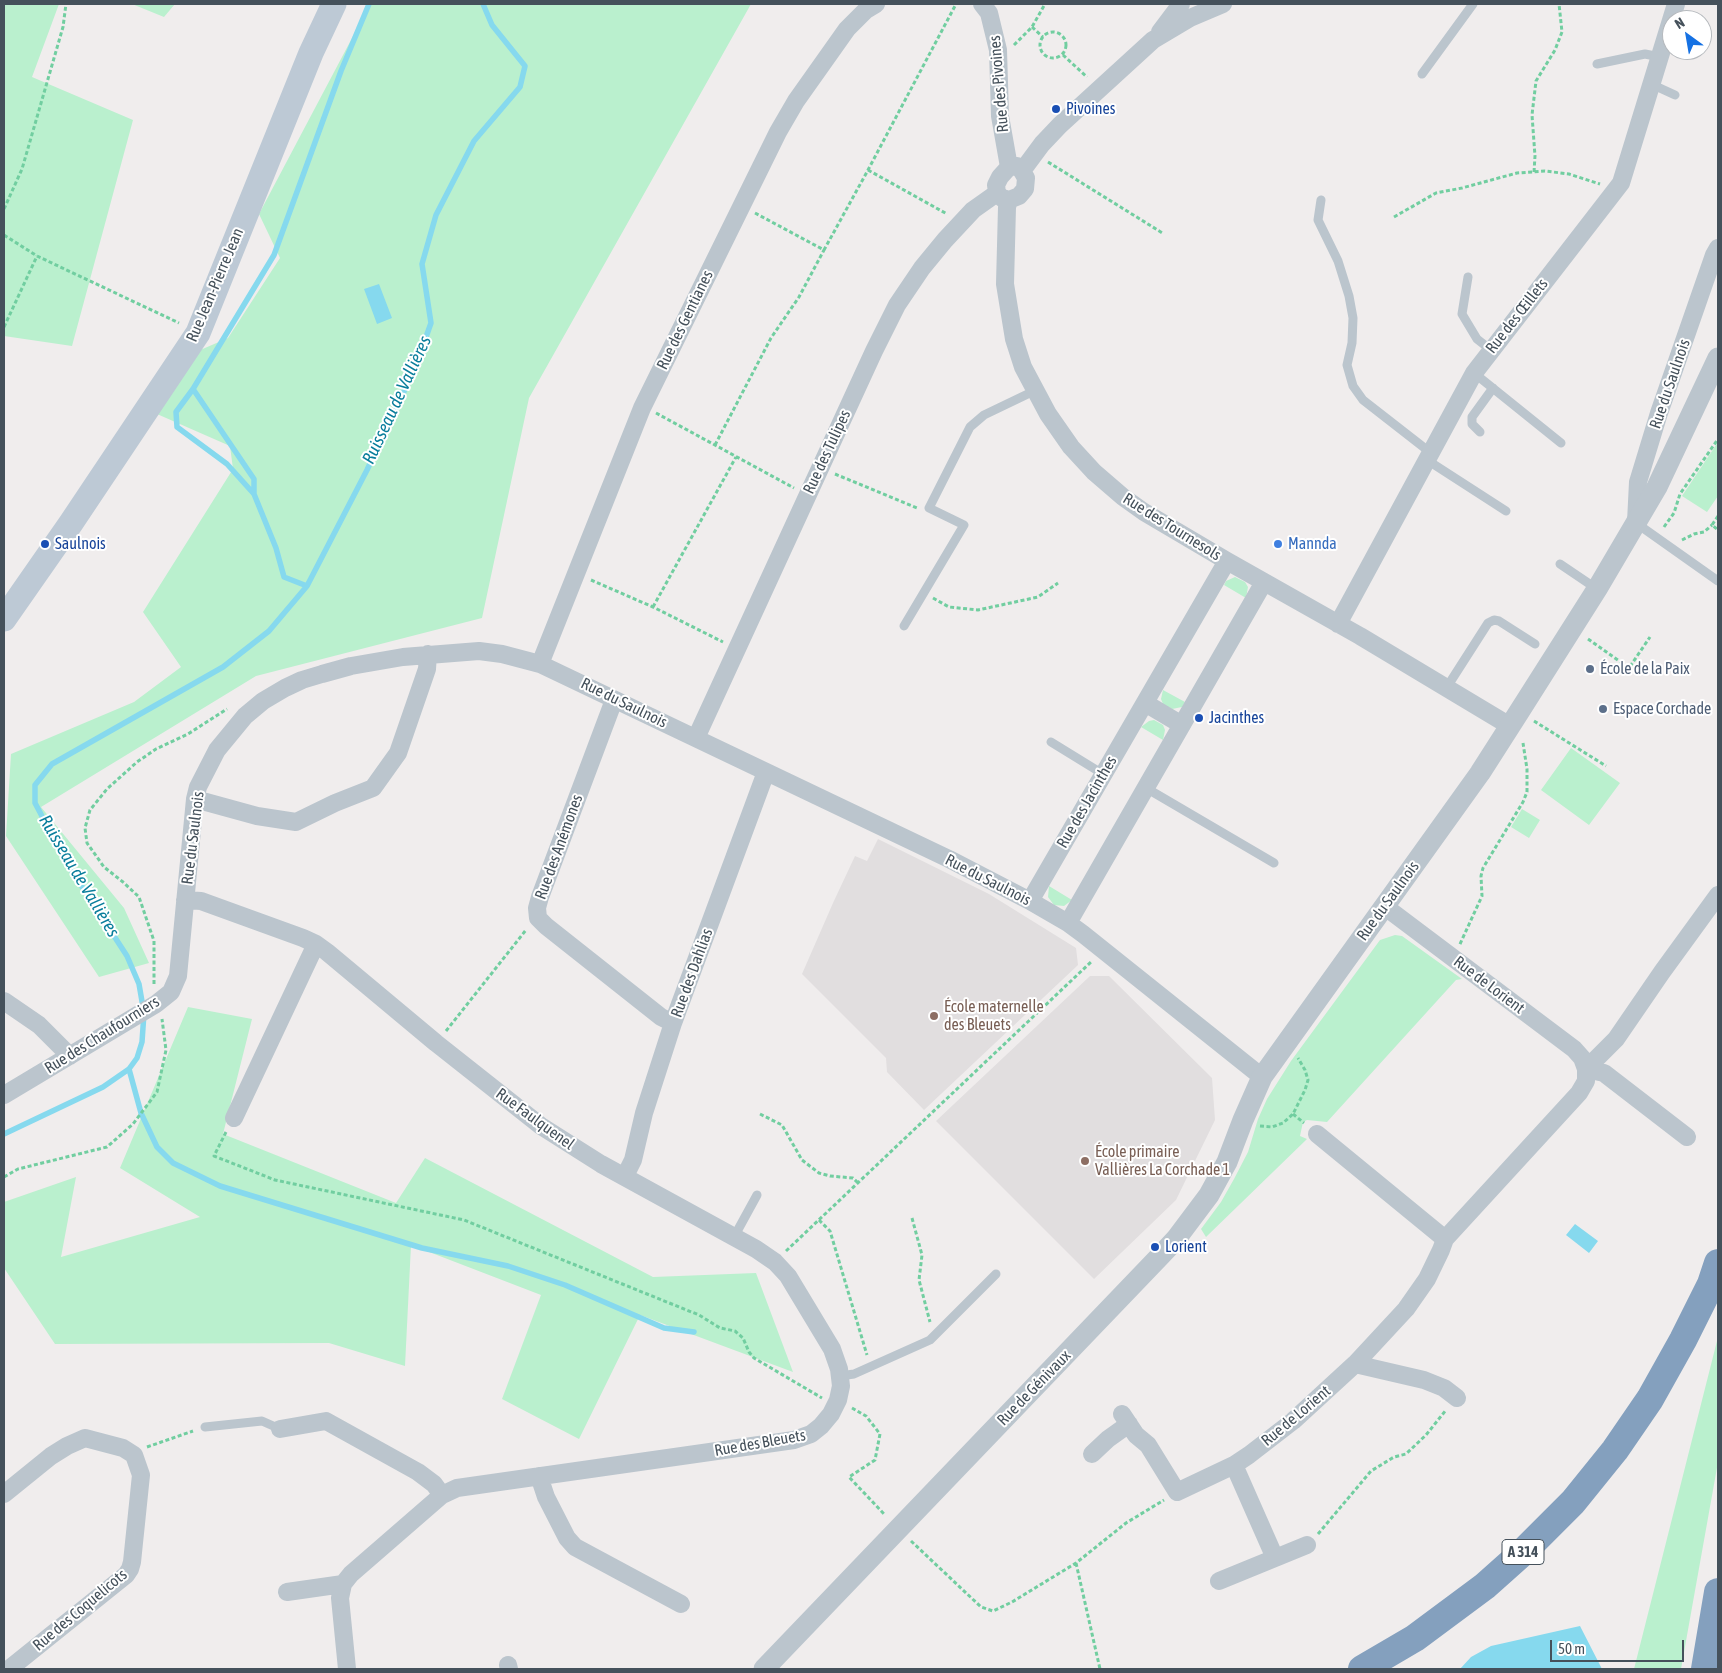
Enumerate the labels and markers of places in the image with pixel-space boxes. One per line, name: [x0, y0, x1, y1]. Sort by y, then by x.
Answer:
place label: Pivoines: [1066, 99, 1116, 119]
marker: Pivoines: [1050, 103, 1062, 115]
place label: Saulnois: [55, 534, 106, 554]
place label: Mannda: [1288, 534, 1337, 554]
marker: Saulnois: [39, 538, 51, 550]
marker: Mannda: [1272, 538, 1284, 550]
place label: École de la Paix: [1600, 659, 1690, 679]
marker: École de la Paix: [1584, 663, 1596, 675]
place label: Espace Corchade: [1613, 699, 1711, 719]
marker: Espace Corchade: [1597, 703, 1609, 715]
place label: Jacinthes: [1209, 708, 1264, 728]
marker: Jacinthes: [1193, 712, 1205, 724]
place label: École maternelle des Bleuets: [944, 997, 1044, 1035]
marker: École maternelle des Bleuets: [928, 1010, 940, 1022]
place label: École primaire Vallières La Corchade 1: [1095, 1142, 1230, 1180]
marker: École primaire Vallières La Corchade 1: [1079, 1155, 1091, 1167]
place label: Lorient: [1165, 1237, 1207, 1257]
marker: Lorient: [1149, 1241, 1161, 1253]

